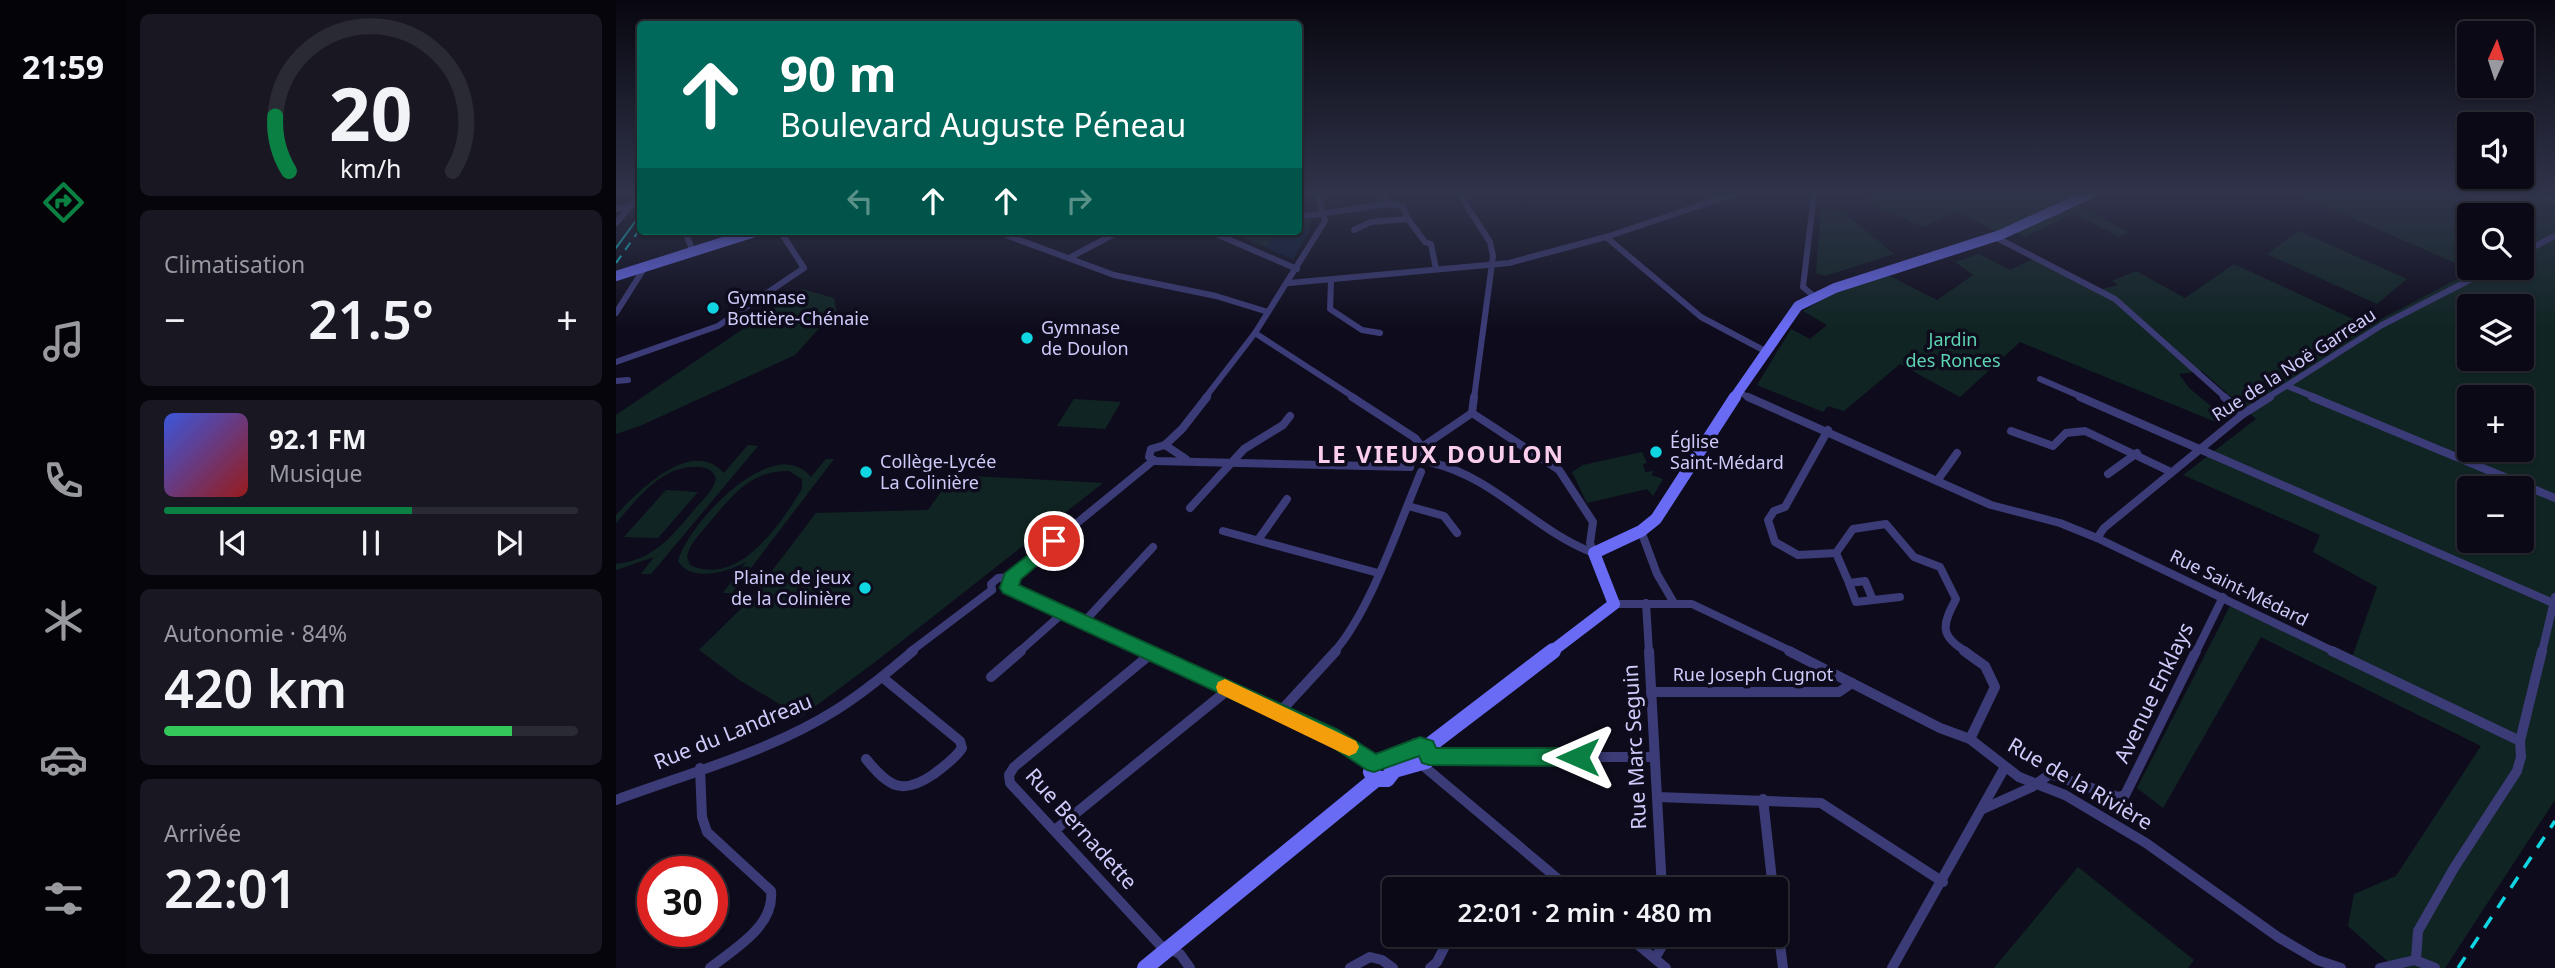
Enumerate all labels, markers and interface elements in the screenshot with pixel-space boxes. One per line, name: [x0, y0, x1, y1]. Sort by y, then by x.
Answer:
north arrow: [2457, 21, 2534, 98]
map controls: [2457, 21, 2534, 553]
text: 90 m: [780, 40, 897, 106]
text: 21:59: [22, 45, 104, 88]
icon: ahead: [665, 49, 756, 140]
text: 20: [329, 63, 413, 162]
text: Boulevard Auguste Péneau: [780, 103, 1186, 146]
button: sound: [2457, 112, 2534, 189]
text: km/h: [340, 151, 402, 185]
icon: directions: [39, 178, 88, 227]
icon: left: [841, 182, 879, 220]
icon: ahead: [914, 182, 952, 220]
icon: ahead: [987, 182, 1025, 220]
icon: right: [1060, 182, 1098, 220]
button: search: [2457, 203, 2534, 280]
text: Climatisation: [164, 248, 305, 280]
text: 21.5°: [308, 283, 434, 354]
place label: Gymnase Bottière-Chénaie: [727, 285, 869, 330]
text: −: [164, 293, 186, 345]
text: +: [556, 293, 578, 345]
button: layers: [2457, 294, 2534, 371]
marker: Gymnase Bottière-Chénaie: [705, 300, 721, 316]
street label: Rue de la Noë Garreau: [2207, 302, 2380, 426]
place label: Gymnase de Doulon: [1041, 315, 1129, 360]
icon: music: [39, 317, 88, 366]
park label: Jardin des Ronces: [1905, 327, 2001, 372]
marker: Gymnase de Doulon: [1019, 330, 1035, 346]
button: +: [2457, 385, 2534, 462]
text: 92.1 FM: [269, 421, 366, 457]
place label: Église Saint-Médard: [1670, 429, 1784, 474]
district label: LE VIEUX DOULON: [1317, 437, 1565, 470]
marker: Église Saint-Médard: [1648, 444, 1664, 460]
place label: Collège-Lycée La Colinière: [880, 449, 996, 494]
icon: phone: [39, 456, 88, 505]
text: Musique: [269, 457, 362, 489]
marker: Collège-Lycée La Colinière: [858, 464, 874, 480]
button: −: [2457, 476, 2534, 553]
pin: [1024, 511, 1084, 571]
icon: arrive: [1035, 522, 1073, 560]
icon: previous: [214, 524, 252, 562]
icon: pause: [352, 524, 390, 562]
icon: next: [490, 524, 528, 562]
street label: Rue Saint-Médard: [2166, 543, 2313, 631]
place label: Plaine de jeux de la Colinière: [731, 565, 851, 610]
marker: Plaine de jeux de la Colinière: [857, 580, 873, 596]
icon: climate: [39, 596, 88, 645]
text: Autonomie · 84%: [164, 617, 347, 649]
street label: Avenue Enklays: [2107, 618, 2199, 767]
text: 420 km: [164, 652, 347, 723]
street label: Rue Joseph Cugnot: [1673, 662, 1834, 686]
street label: Rue Marc Seguin: [1616, 664, 1652, 830]
street label: Rue du Landreau: [649, 687, 816, 776]
position arrow: [1541, 720, 1615, 794]
street label: Rue de la Rivière: [2003, 730, 2158, 836]
icon: car: [39, 735, 88, 784]
street label: Rue Bernadette: [1020, 762, 1144, 895]
text: Arrivée: [164, 817, 241, 849]
text: 22:01: [164, 852, 297, 923]
speed limit sign: 30: [637, 856, 728, 947]
icon: filters: [39, 874, 88, 923]
text: 22:01 · 2 min · 480 m: [1458, 894, 1712, 930]

